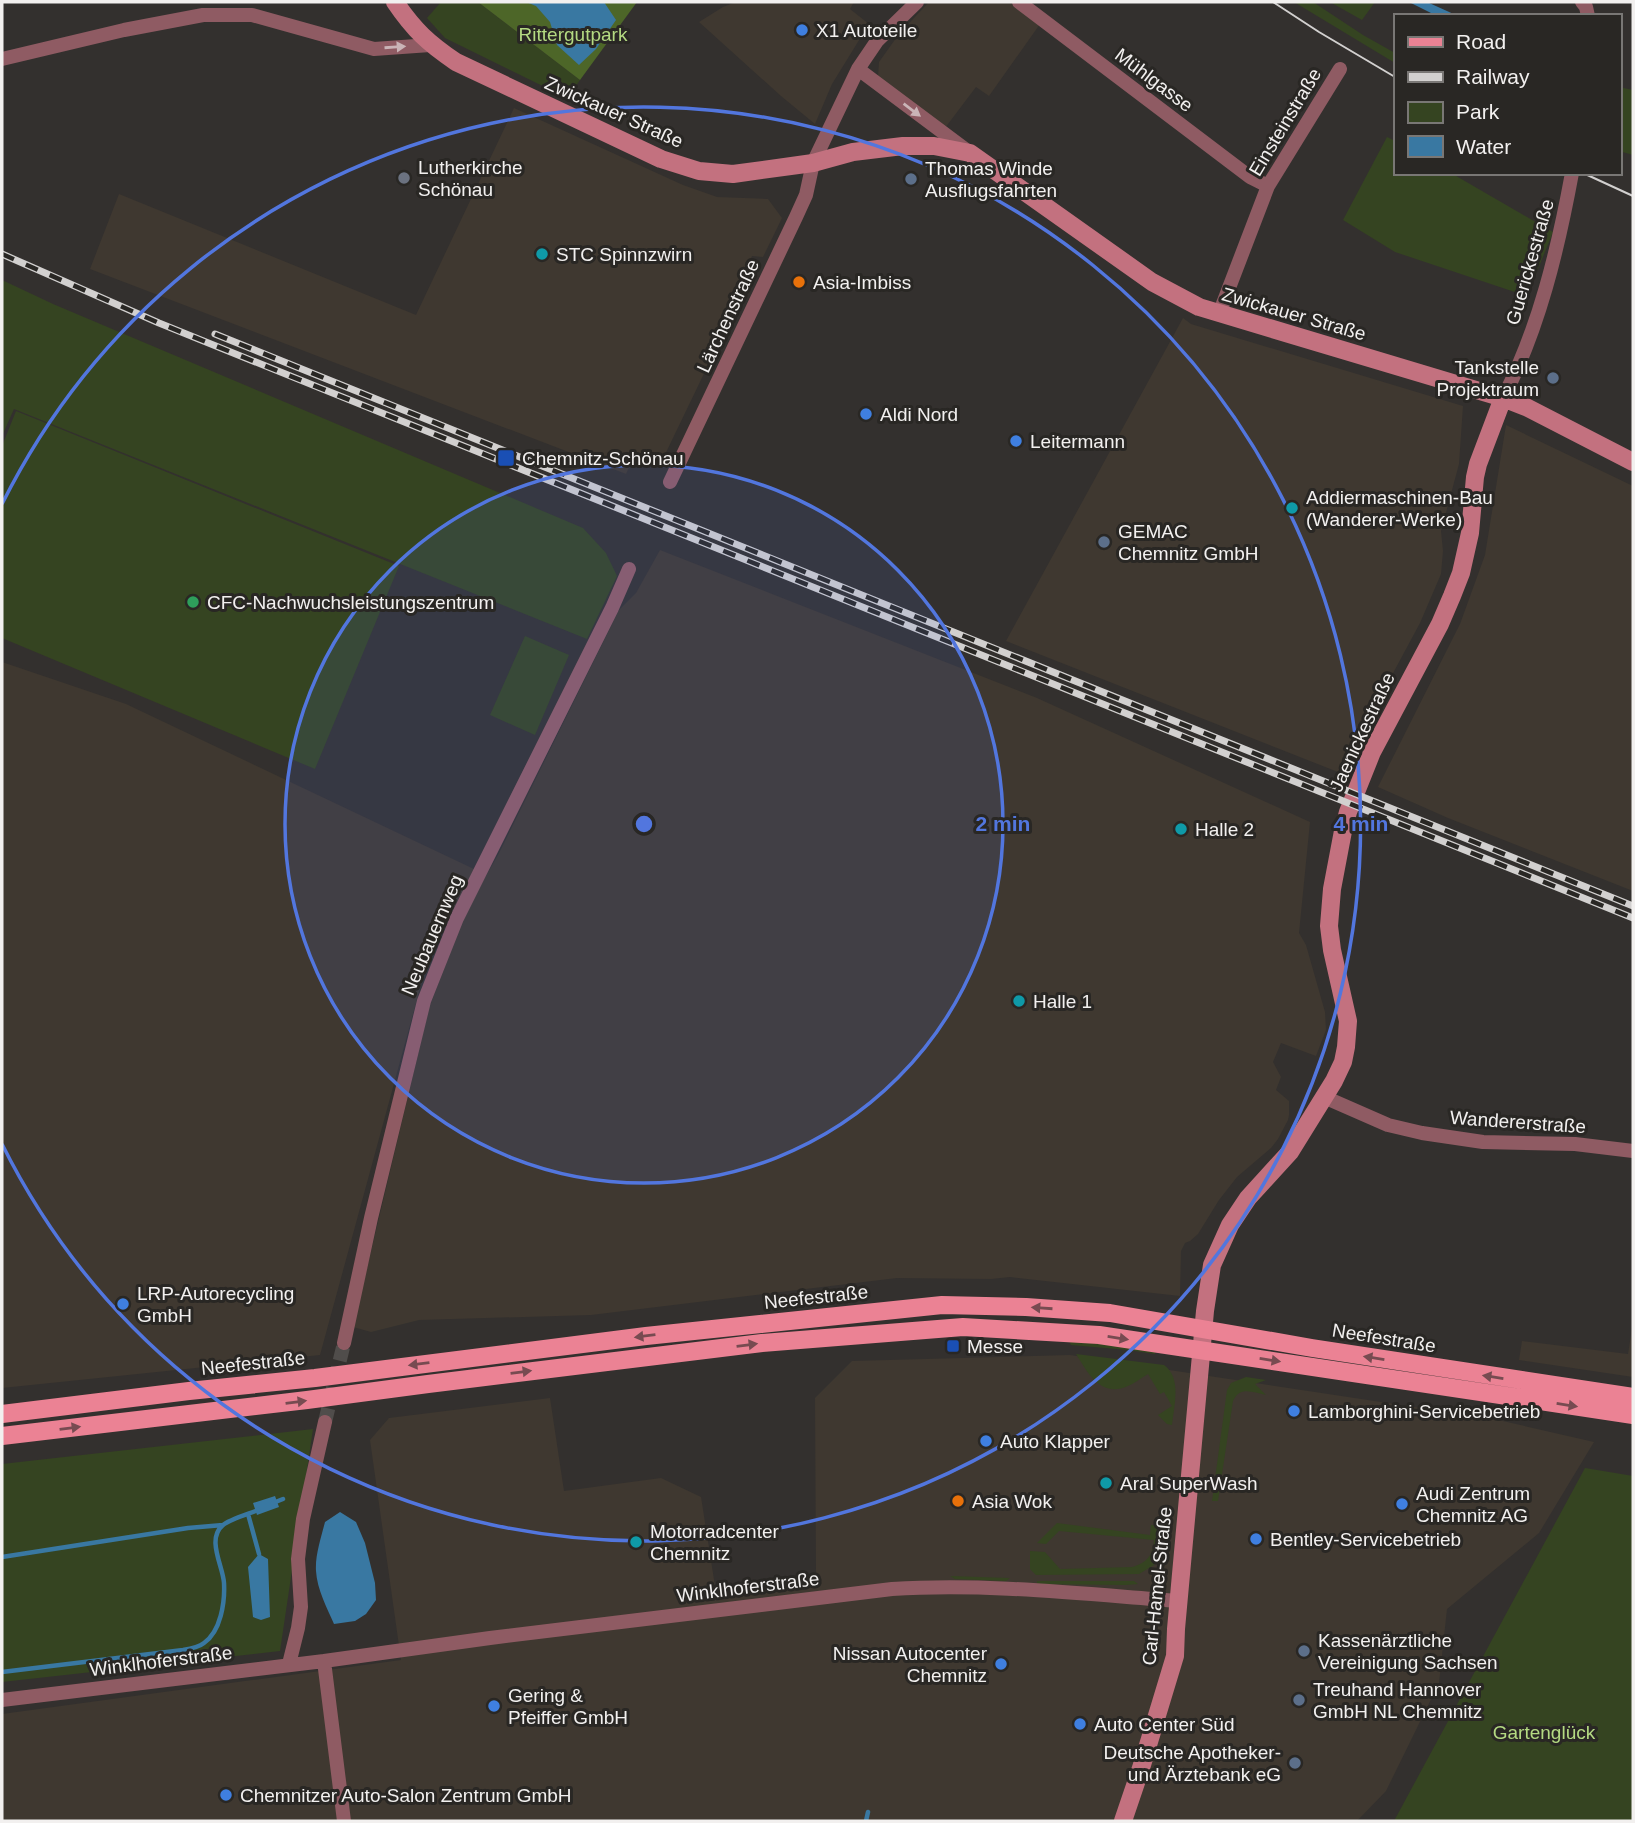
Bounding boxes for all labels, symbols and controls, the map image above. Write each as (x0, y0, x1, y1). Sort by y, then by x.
legend (1394, 14, 1621, 175)
place label: X1 Autoteile (816, 20, 917, 41)
marker: X1 Autoteile (794, 22, 810, 38)
park label: Rittergutpark (519, 24, 628, 45)
text: Road (1456, 30, 1506, 53)
one-way arrow (385, 41, 407, 52)
street label: Mühlgasse (1111, 44, 1197, 116)
street label: Einsteinstraße (1245, 65, 1325, 179)
text: Railway (1456, 65, 1530, 88)
street label: Zwickauer Straße (542, 72, 686, 152)
text: Park (1456, 100, 1500, 123)
one-way arrow (903, 103, 922, 117)
text: Water (1456, 135, 1511, 158)
place label: Lutherkirche Schönau (418, 157, 523, 200)
place label: Thomas Winde Ausflugsfahrten (925, 158, 1057, 201)
marker: Lutherkirche Schönau (396, 170, 412, 186)
marker: Thomas Winde Ausflugsfahrten (903, 171, 919, 187)
street label: Guerickestraße (1502, 197, 1558, 327)
place label: STC Spinnzwirn (556, 244, 692, 265)
marker: STC Spinnzwirn (534, 246, 550, 262)
street label: Lärchenstraße (693, 256, 763, 376)
place label: Asia-Imbiss (813, 272, 911, 293)
marker: Asia-Imbiss (791, 274, 807, 290)
street label: Zwickauer Straße (1220, 283, 1368, 345)
place label: Tankstelle Projektraum (1437, 357, 1539, 400)
marker: Tankstelle Projektraum (1545, 370, 1561, 386)
place label: Aldi Nord (880, 404, 958, 425)
marker: Aldi Nord (858, 406, 874, 422)
place label: Leitermann (1030, 431, 1125, 452)
marker: Leitermann (1008, 433, 1024, 449)
marker: Chemnitz-Schönau (496, 448, 516, 468)
place label: Chemnitz-Schönau (522, 448, 684, 469)
place label: Addiermaschinen-Bau (Wanderer-Werke) (1306, 487, 1493, 530)
marker: Addiermaschinen-Bau (Wanderer-Werke) (1284, 500, 1300, 516)
place label: GEMAC Chemnitz GmbH (1118, 521, 1258, 564)
marker: GEMAC Chemnitz GmbH (1096, 534, 1112, 550)
place label: CFC-Nachwuchsleistungszentrum (207, 592, 494, 613)
marker: CFC-Nachwuchsleistungszentrum (185, 594, 201, 610)
street label: Jaenickestraße (1325, 669, 1399, 795)
centre of rings (632, 812, 656, 836)
text: 2 min (976, 812, 1030, 835)
text: 4 min (1334, 812, 1388, 835)
place label: Halle 2 (1195, 819, 1254, 840)
marker: Halle 2 (1173, 821, 1189, 837)
street label: Neubauernweg (397, 872, 467, 998)
place label: Halle 1 (1033, 991, 1092, 1012)
marker: Halle 1 (1011, 993, 1027, 1009)
street label: Wandererstraße (1449, 1107, 1587, 1137)
street label: Neefestraße (763, 1281, 869, 1313)
place label: LRP-Autorecycling GmbH (137, 1283, 294, 1326)
marker: LRP-Autorecycling GmbH (115, 1296, 131, 1312)
one-way arrow (1031, 1302, 1053, 1313)
street label: Neefestraße (1331, 1319, 1437, 1357)
one-way arrow (634, 1331, 656, 1342)
one-way arrow (1107, 1333, 1129, 1344)
place label: Messe (967, 1336, 1023, 1357)
marker: Messe (945, 1338, 961, 1354)
one-way arrow (736, 1339, 758, 1350)
street label: Neefestraße (200, 1347, 306, 1379)
one-way arrow (1363, 1352, 1385, 1363)
one-way arrow (1259, 1355, 1281, 1366)
one-way arrow (408, 1359, 430, 1370)
one-way arrow (510, 1367, 532, 1378)
one-way arrow (1482, 1371, 1504, 1382)
one-way arrow (285, 1396, 307, 1407)
one-way arrow (1557, 1400, 1579, 1411)
place label: Lamborghini-Servicebetrieb (1308, 1401, 1540, 1422)
marker: Lamborghini-Servicebetrieb (1286, 1403, 1302, 1419)
one-way arrow (59, 1423, 81, 1434)
place label: Auto Klapper (1000, 1431, 1111, 1452)
marker: Auto Klapper (978, 1433, 994, 1449)
place label: Aral SuperWash (1120, 1473, 1258, 1494)
marker: Aral SuperWash (1098, 1475, 1114, 1491)
place label: Audi Zentrum Chemnitz AG (1416, 1483, 1530, 1526)
place label: Asia Wok (972, 1491, 1052, 1512)
marker: Asia Wok (950, 1493, 966, 1509)
marker: Audi Zentrum Chemnitz AG (1394, 1496, 1410, 1512)
street label: Carl-Hamel-Straße (1138, 1506, 1176, 1666)
place label: Motorradcenter Chemnitz (650, 1521, 780, 1564)
place label: Bentley-Servicebetrieb (1270, 1529, 1461, 1550)
marker: Bentley-Servicebetrieb (1248, 1531, 1264, 1547)
marker: Motorradcenter Chemnitz (628, 1534, 644, 1550)
street label: Winklhoferstraße (675, 1568, 821, 1606)
place label: Kassenärztliche Vereinigung Sachsen (1318, 1630, 1498, 1673)
street label: Winklhoferstraße (88, 1642, 234, 1680)
place label: Nissan Autocenter Chemnitz (833, 1643, 988, 1686)
marker: Kassenärztliche Vereinigung Sachsen (1296, 1643, 1312, 1659)
marker: Nissan Autocenter Chemnitz (993, 1656, 1009, 1672)
place label: Treuhand Hannover GmbH NL Chemnitz (1313, 1679, 1482, 1722)
place label: Gering & Pfeiffer GmbH (508, 1685, 628, 1728)
marker: Treuhand Hannover GmbH NL Chemnitz (1291, 1692, 1307, 1708)
marker: Gering & Pfeiffer GmbH (486, 1698, 502, 1714)
place label: Auto Center Süd (1094, 1714, 1234, 1735)
marker: Auto Center Süd (1072, 1716, 1088, 1732)
park label: Gartenglück (1493, 1722, 1596, 1743)
place label: Deutsche Apotheker- und Ärztebank eG (1104, 1742, 1281, 1785)
marker: Deutsche Apotheker- und Ärztebank eG (1287, 1755, 1303, 1771)
place label: Chemnitzer Auto-Salon Zentrum GmbH (240, 1785, 572, 1806)
marker: Chemnitzer Auto-Salon Zentrum GmbH (218, 1787, 234, 1803)

